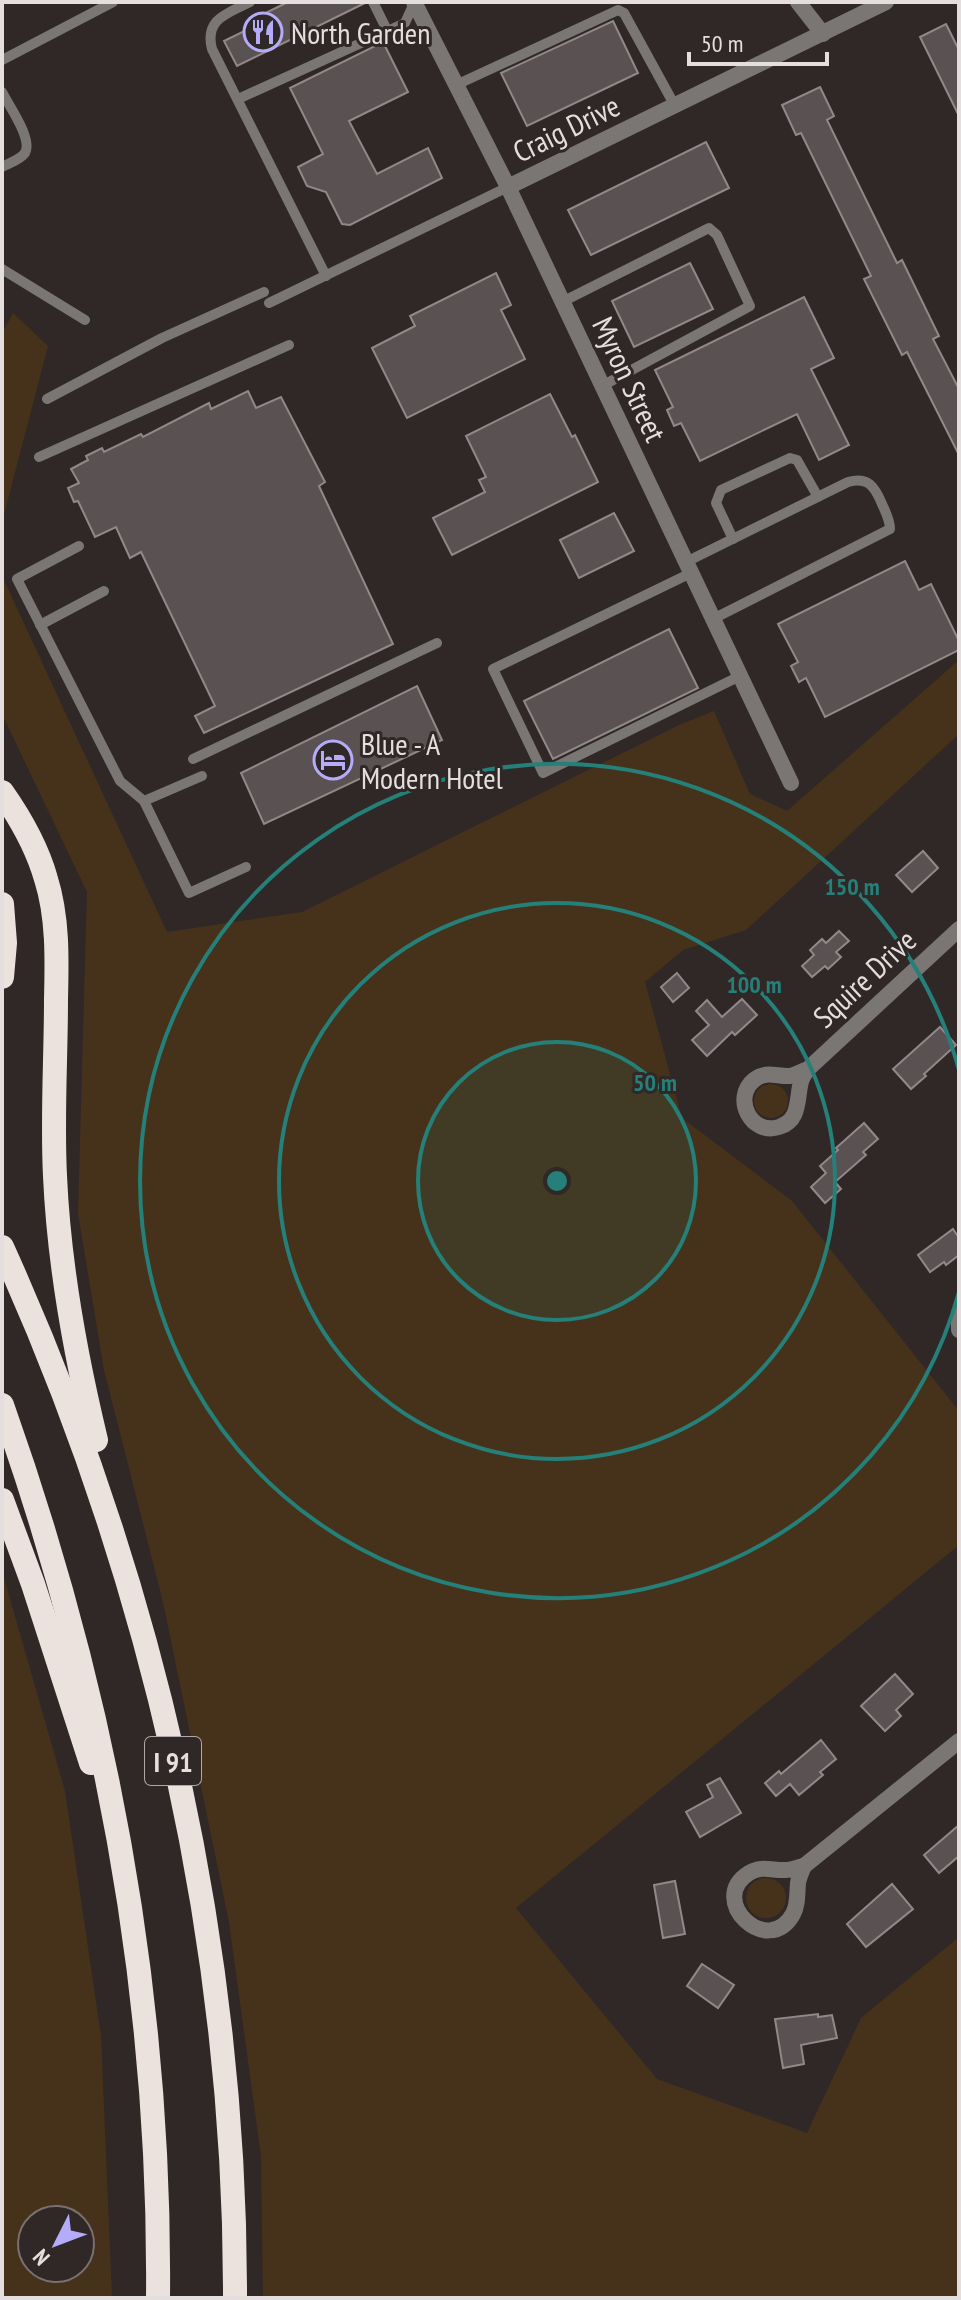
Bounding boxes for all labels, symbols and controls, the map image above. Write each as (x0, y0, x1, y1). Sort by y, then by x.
restaurant icon: North Garden (242, 11, 284, 53)
place label: North Garden (291, 13, 430, 52)
scale bar (689, 16, 827, 66)
text: 50 m (701, 28, 743, 59)
street label: Craig Drive (506, 86, 626, 170)
street label: Myron Street (584, 310, 676, 448)
place label: Blue - A Modern Hotel (361, 724, 503, 797)
hotel icon: Blue - A Modern Hotel (312, 739, 354, 781)
text: 150 m (824, 871, 880, 902)
street label: Squire Drive (804, 920, 924, 1036)
text: 100 m (726, 969, 782, 1000)
text: 50 m (633, 1067, 677, 1098)
centre of rings (543, 1167, 571, 1195)
road number: I 91 (145, 1737, 201, 1785)
north arrow (16, 2204, 96, 2284)
text: N (27, 2244, 56, 2271)

